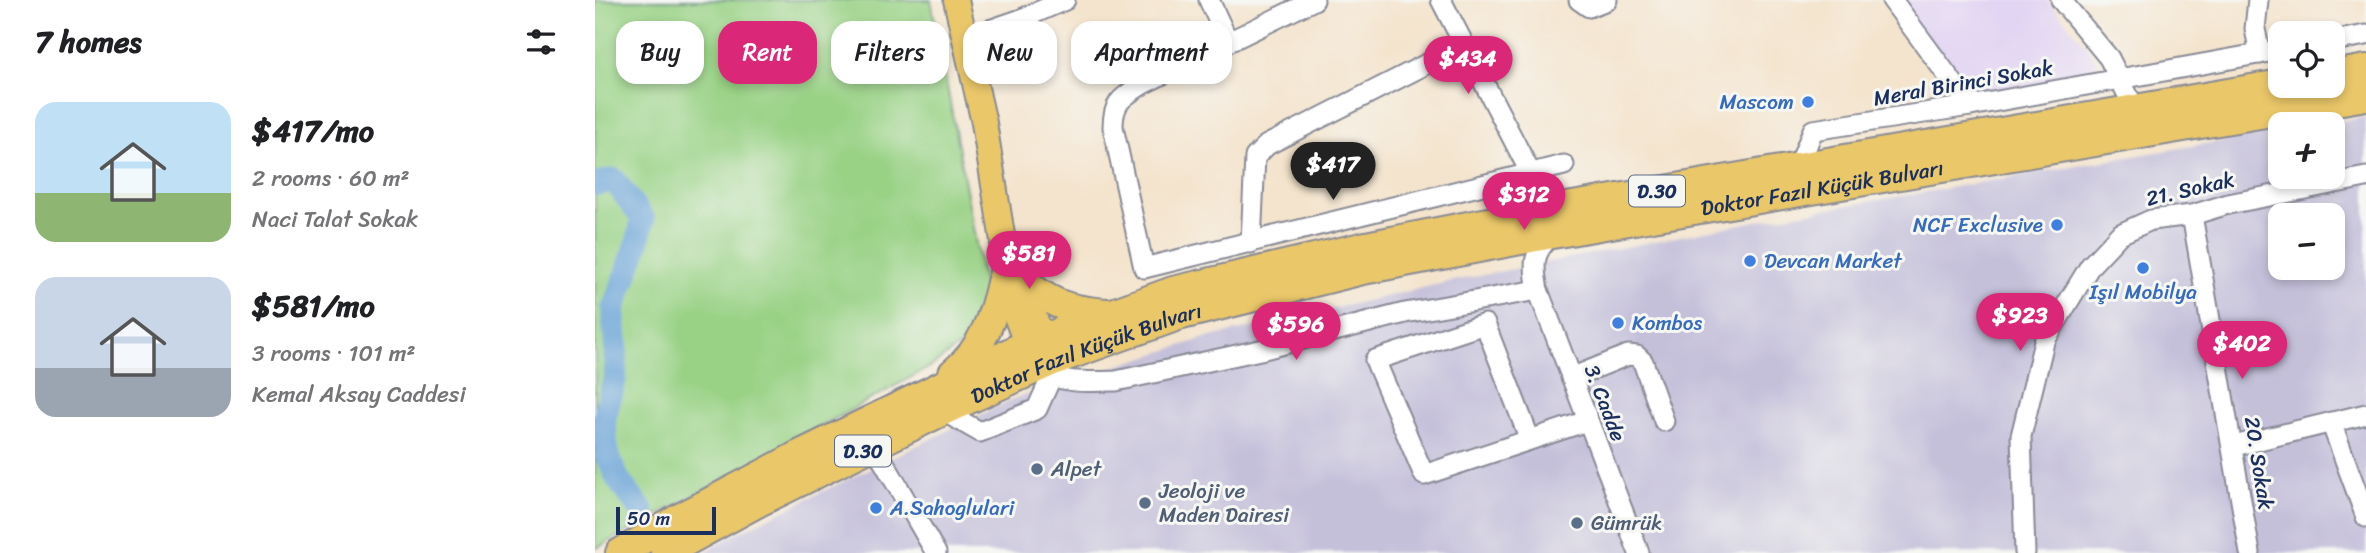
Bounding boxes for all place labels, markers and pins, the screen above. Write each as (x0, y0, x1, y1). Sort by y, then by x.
pin: $434 (1427, 36, 1509, 96)
place label: Mascom (1719, 83, 1794, 121)
marker: Mascom (1800, 94, 1816, 110)
pin: $417 (1292, 142, 1374, 202)
pin: $312 (1483, 173, 1565, 232)
place label: NCF Exclusive (1913, 206, 2043, 244)
marker: NCF Exclusive (2049, 217, 2065, 233)
pin: $581 (988, 232, 1070, 291)
place label: Devcan Market (1764, 242, 1903, 280)
marker: Devcan Market (1742, 253, 1758, 269)
marker: Işıl Mobilya (2135, 260, 2151, 276)
place label: Işıl Mobilya (2088, 273, 2197, 311)
pin: $923 (1979, 294, 2061, 353)
pin: $596 (1255, 302, 1337, 362)
place label: Kombos (1632, 304, 1702, 342)
marker: Kombos (1610, 315, 1626, 331)
pin: $402 (2201, 322, 2283, 381)
place label: Alpet (1050, 450, 1103, 488)
marker: Alpet (1029, 461, 1045, 477)
place label: Jeoloji ve Maden Dairesi (1158, 472, 1290, 534)
place label: A.Sahoglulari (889, 489, 1016, 527)
marker: Jeoloji ve Maden Dairesi (1137, 495, 1153, 511)
marker: A.Sahoglulari (868, 500, 884, 516)
place label: Gümrük (1591, 504, 1662, 542)
marker: Gümrük (1569, 515, 1585, 531)

